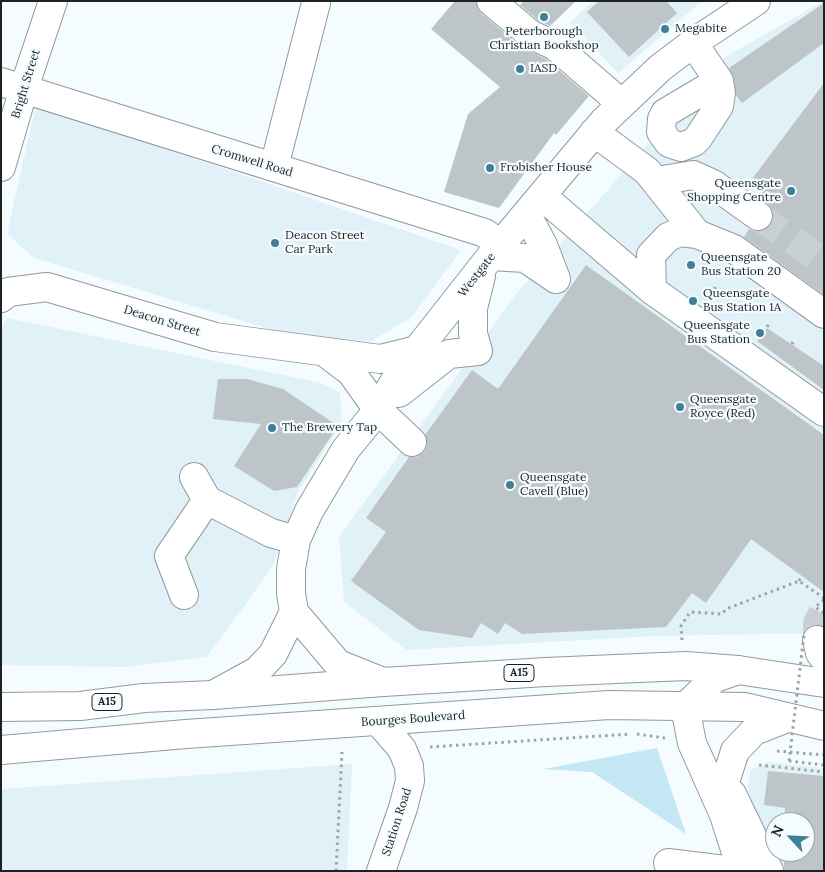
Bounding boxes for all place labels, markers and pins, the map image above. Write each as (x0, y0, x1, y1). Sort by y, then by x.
marker: Peterborough Christian Bookshop (538, 11, 550, 23)
place label: Megabite (675, 22, 727, 36)
marker: Megabite (659, 23, 671, 35)
place label: Peterborough Christian Bookshop (489, 25, 599, 53)
place label: IASD (530, 62, 557, 76)
marker: IASD (514, 63, 526, 75)
place label: Frobisher House (500, 161, 592, 175)
marker: Frobisher House (484, 162, 496, 174)
place label: Queensgate Shopping Centre (687, 177, 781, 205)
marker: Queensgate Shopping Centre (785, 185, 797, 197)
place label: Deacon Street Car Park (285, 229, 364, 257)
marker: Deacon Street Car Park (269, 237, 281, 249)
place label: Queensgate Bus Station 20 (701, 251, 781, 279)
marker: Queensgate Bus Station 20 (685, 259, 697, 271)
place label: Queensgate Bus Station 1A (703, 287, 781, 315)
marker: Queensgate Bus Station 1A (687, 295, 699, 307)
place label: Queensgate Bus Station (684, 319, 750, 347)
marker: Queensgate Bus Station (754, 327, 766, 339)
place label: Queensgate Royce (Red) (690, 393, 756, 421)
marker: Queensgate Royce (Red) (674, 401, 686, 413)
place label: The Brewery Tap (282, 421, 377, 435)
marker: The Brewery Tap (266, 422, 278, 434)
place label: Queensgate Cavell (Blue) (520, 471, 588, 499)
marker: Queensgate Cavell (Blue) (504, 479, 516, 491)

